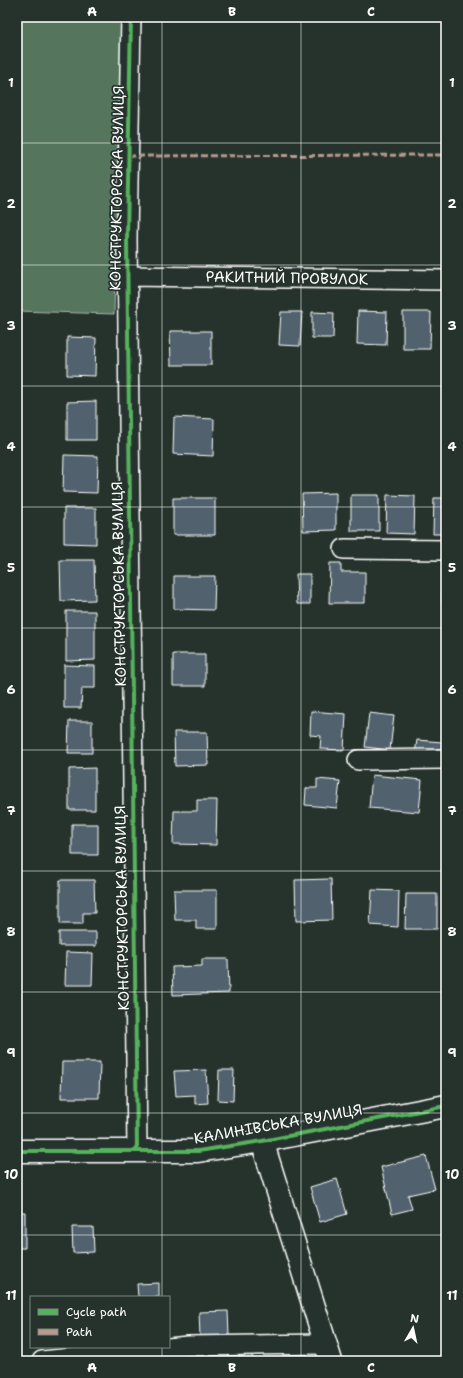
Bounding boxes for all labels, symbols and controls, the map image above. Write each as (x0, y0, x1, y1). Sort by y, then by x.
text: A (87, 3, 97, 20)
text: B (228, 3, 236, 20)
text: C (367, 3, 375, 20)
text: 1 (8, 74, 14, 91)
text: 1 (449, 74, 455, 91)
street label: КОНСТРУКТОРСЬКА ВУЛИЦЯ (105, 85, 129, 291)
text: 2 (6, 195, 16, 212)
text: 2 (447, 195, 457, 212)
street label: РАКИТНИЙ ПРОВУЛОК (206, 266, 369, 289)
text: 3 (6, 317, 16, 334)
text: 3 (447, 317, 457, 334)
text: 4 (6, 438, 16, 455)
text: 4 (447, 438, 457, 455)
street label: КОНСТРУКТОРСЬКА ВУЛИЦЯ (107, 481, 131, 687)
text: 5 (7, 559, 15, 576)
text: 5 (448, 559, 456, 576)
text: 6 (6, 681, 16, 698)
text: 6 (447, 681, 457, 698)
text: 7 (6, 802, 16, 819)
text: 7 (447, 802, 457, 819)
street label: КОНСТРУКТОРСЬКА ВУЛИЦЯ (110, 805, 134, 1011)
text: 8 (6, 923, 16, 940)
text: 8 (447, 923, 457, 940)
text: 9 (6, 1044, 16, 1061)
text: 9 (447, 1044, 457, 1061)
street label: КАЛИНІВСЬКА ВУЛИЦЯ (192, 1099, 364, 1149)
text: 10 (4, 1166, 18, 1183)
text: 10 (445, 1166, 459, 1183)
text: 11 (5, 1287, 17, 1304)
text: 11 (446, 1287, 458, 1304)
legend (30, 1296, 170, 1348)
text: Cycle path (66, 1304, 127, 1320)
north arrow (393, 1308, 433, 1348)
text: N (409, 1311, 420, 1327)
text: Path (66, 1324, 92, 1340)
text: A (87, 1359, 97, 1376)
text: B (228, 1359, 236, 1376)
text: C (367, 1359, 375, 1376)

